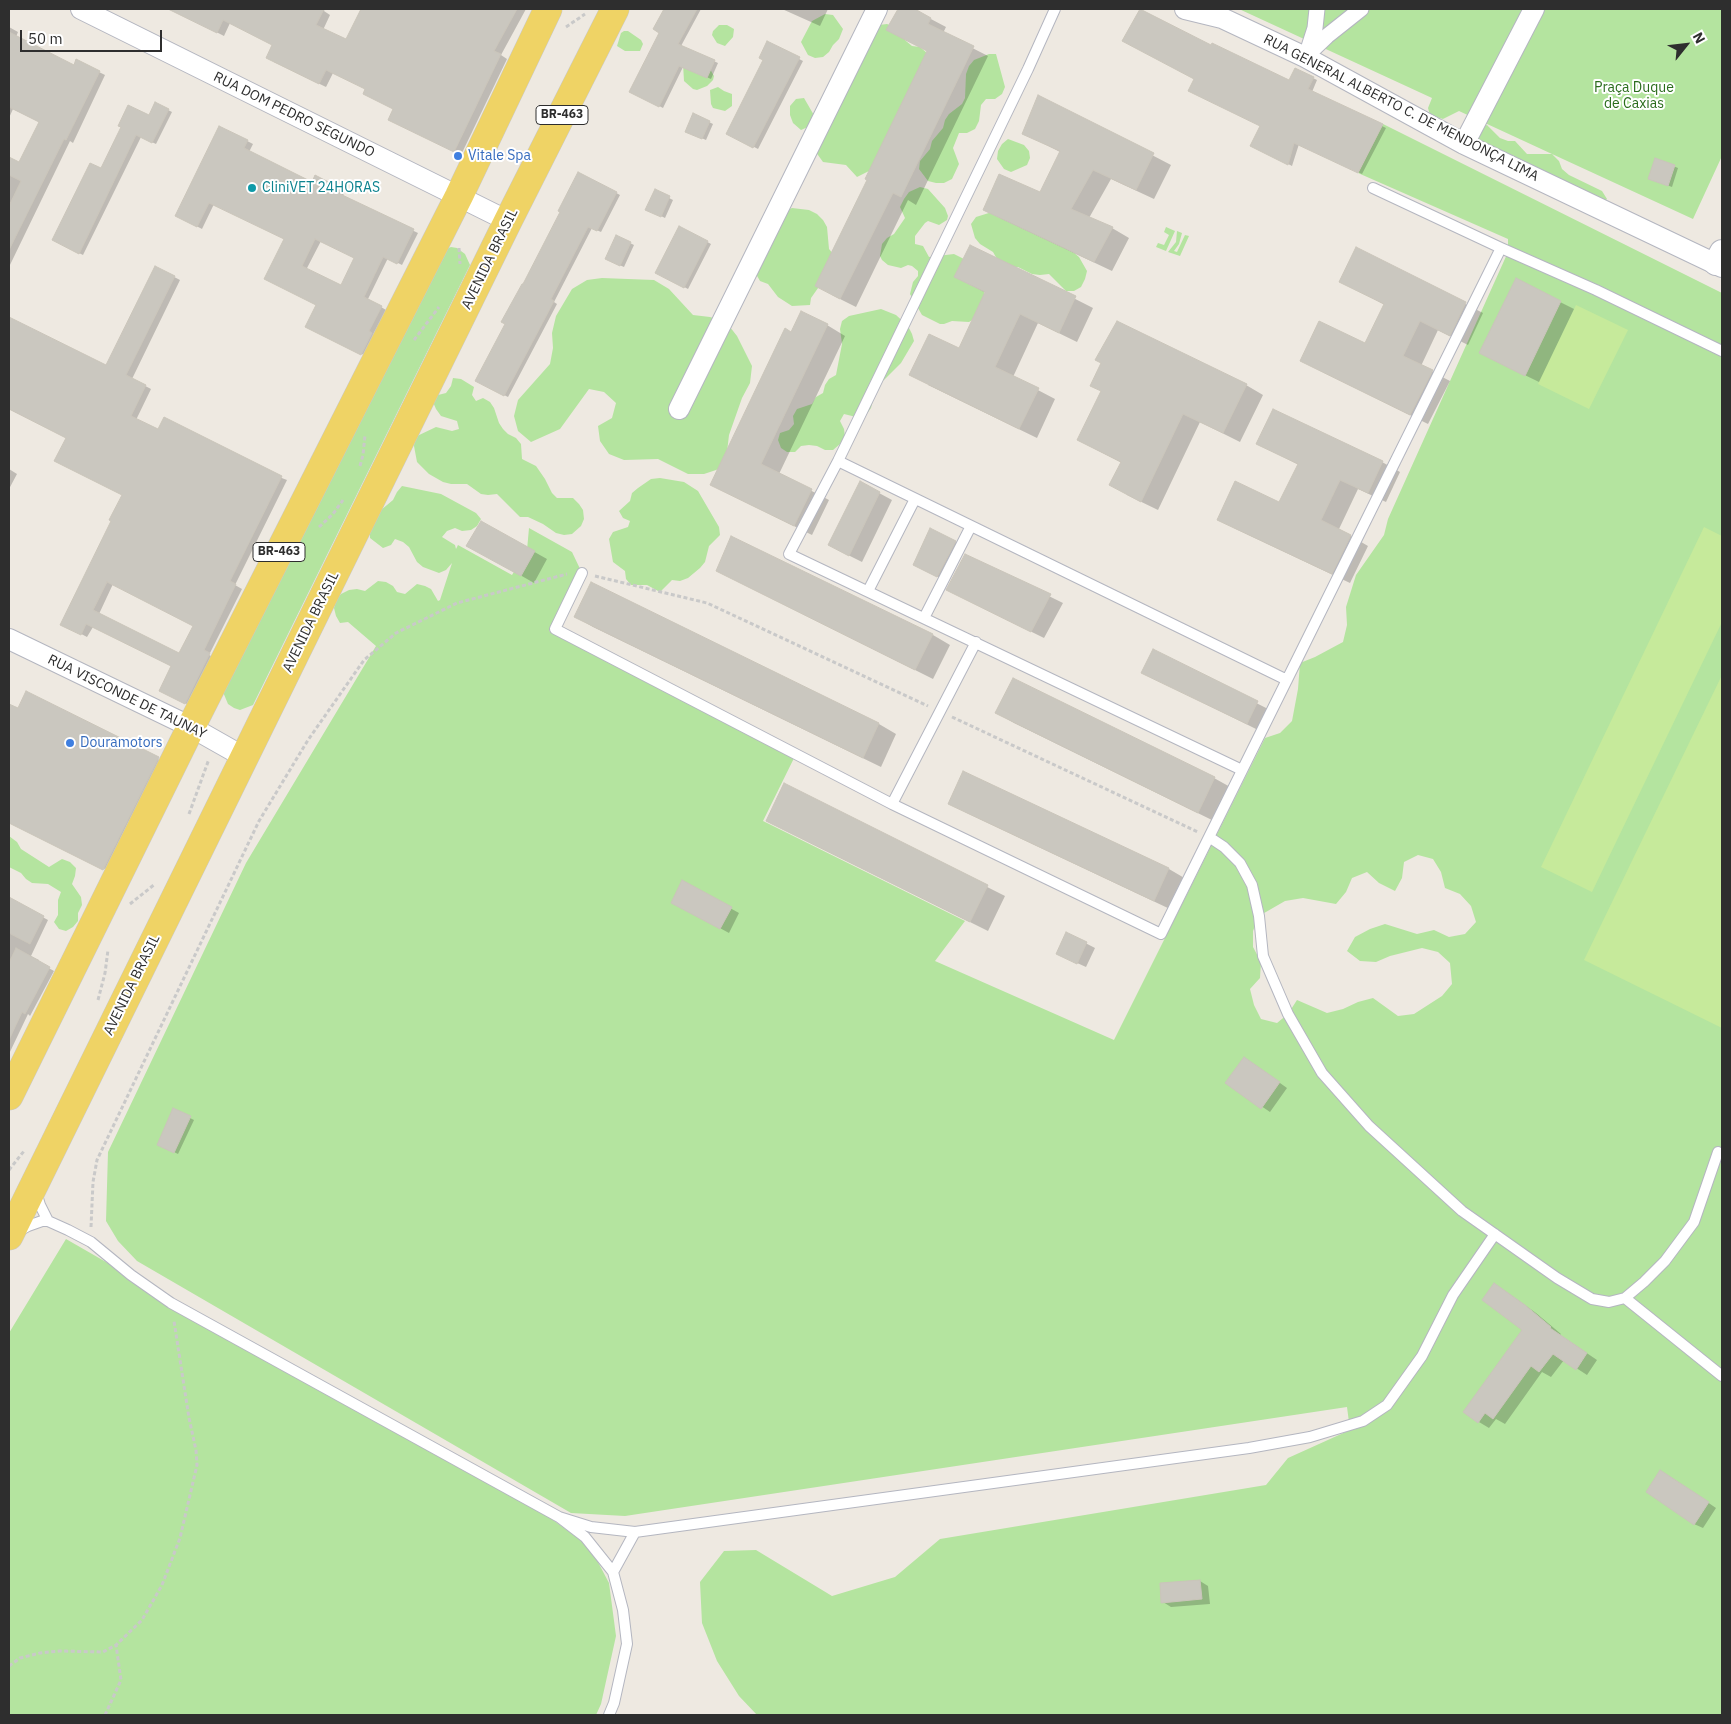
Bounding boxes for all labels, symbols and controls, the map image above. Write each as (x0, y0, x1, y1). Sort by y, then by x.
scale bar (22, 20, 165, 52)
north arrow (1661, 20, 1711, 70)
text: 50 m (28, 29, 63, 48)
text: N (1689, 29, 1709, 47)
street label: RUA GENERAL ALBERTO C. DE MENDONÇA LIMA (1261, 31, 1541, 185)
street label: RUA DOM PEDRO SEGUNDO (211, 69, 377, 161)
park label: Praça Duque de Caxias (1594, 80, 1674, 112)
road number: BR-463 (536, 106, 588, 124)
place label: Vitale Spa (468, 148, 531, 164)
marker: Vitale Spa (452, 150, 464, 162)
place label: CliniVET 24HORAS (262, 180, 380, 196)
marker: CliniVET 24HORAS (246, 182, 258, 194)
street label: AVENIDA BRASIL (458, 206, 522, 312)
road number: BR-463 (253, 542, 305, 562)
street label: AVENIDA BRASIL (279, 569, 343, 675)
street label: RUA VISCONDE DE TAUNAY (45, 651, 209, 743)
place label: Douramotors (80, 735, 162, 751)
marker: Douramotors (64, 737, 76, 749)
street label: AVENIDA BRASIL (100, 932, 164, 1038)

